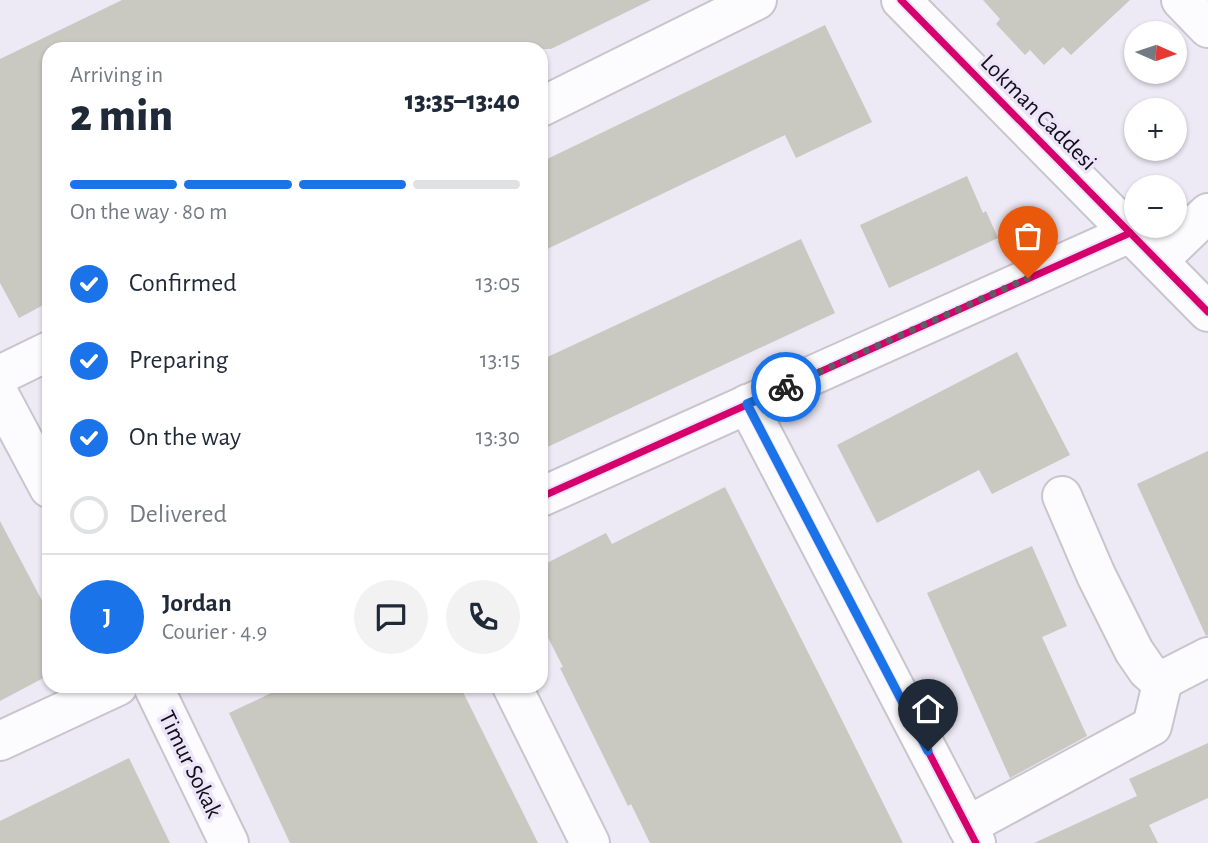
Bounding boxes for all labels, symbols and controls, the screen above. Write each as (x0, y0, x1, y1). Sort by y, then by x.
north arrow (1124, 21, 1186, 84)
map controls (1124, 21, 1187, 238)
street label: Lokman Caddesi (976, 50, 1101, 175)
text: Arriving in (70, 64, 163, 87)
text: 13:35–13:40 (405, 88, 520, 114)
text: 2 min (70, 93, 173, 139)
button: + (1124, 98, 1187, 161)
button: − (1124, 175, 1187, 238)
text: On the way · 80 m (70, 201, 227, 224)
pin (998, 206, 1058, 278)
icon: bag (1009, 217, 1047, 255)
icon: check (70, 265, 108, 303)
text: Confirmed (129, 270, 237, 296)
text: 13:05 (476, 272, 520, 295)
icon: check (70, 342, 108, 380)
text: Preparing (129, 347, 228, 373)
text: 13:15 (480, 349, 520, 372)
courier (751, 352, 821, 422)
icon: bike (767, 368, 805, 406)
icon: check (70, 419, 108, 457)
text: On the way (129, 424, 241, 450)
text: 13:30 (476, 426, 520, 449)
text: Delivered (129, 501, 227, 527)
button: chat (354, 580, 428, 654)
button: phone (446, 580, 520, 654)
text: Jordan (162, 590, 232, 616)
text: J (103, 604, 111, 630)
text: Courier · 4.9 (162, 621, 267, 644)
pin (898, 679, 958, 751)
icon: home (909, 690, 947, 728)
street label: Timur Sokak (154, 707, 226, 822)

